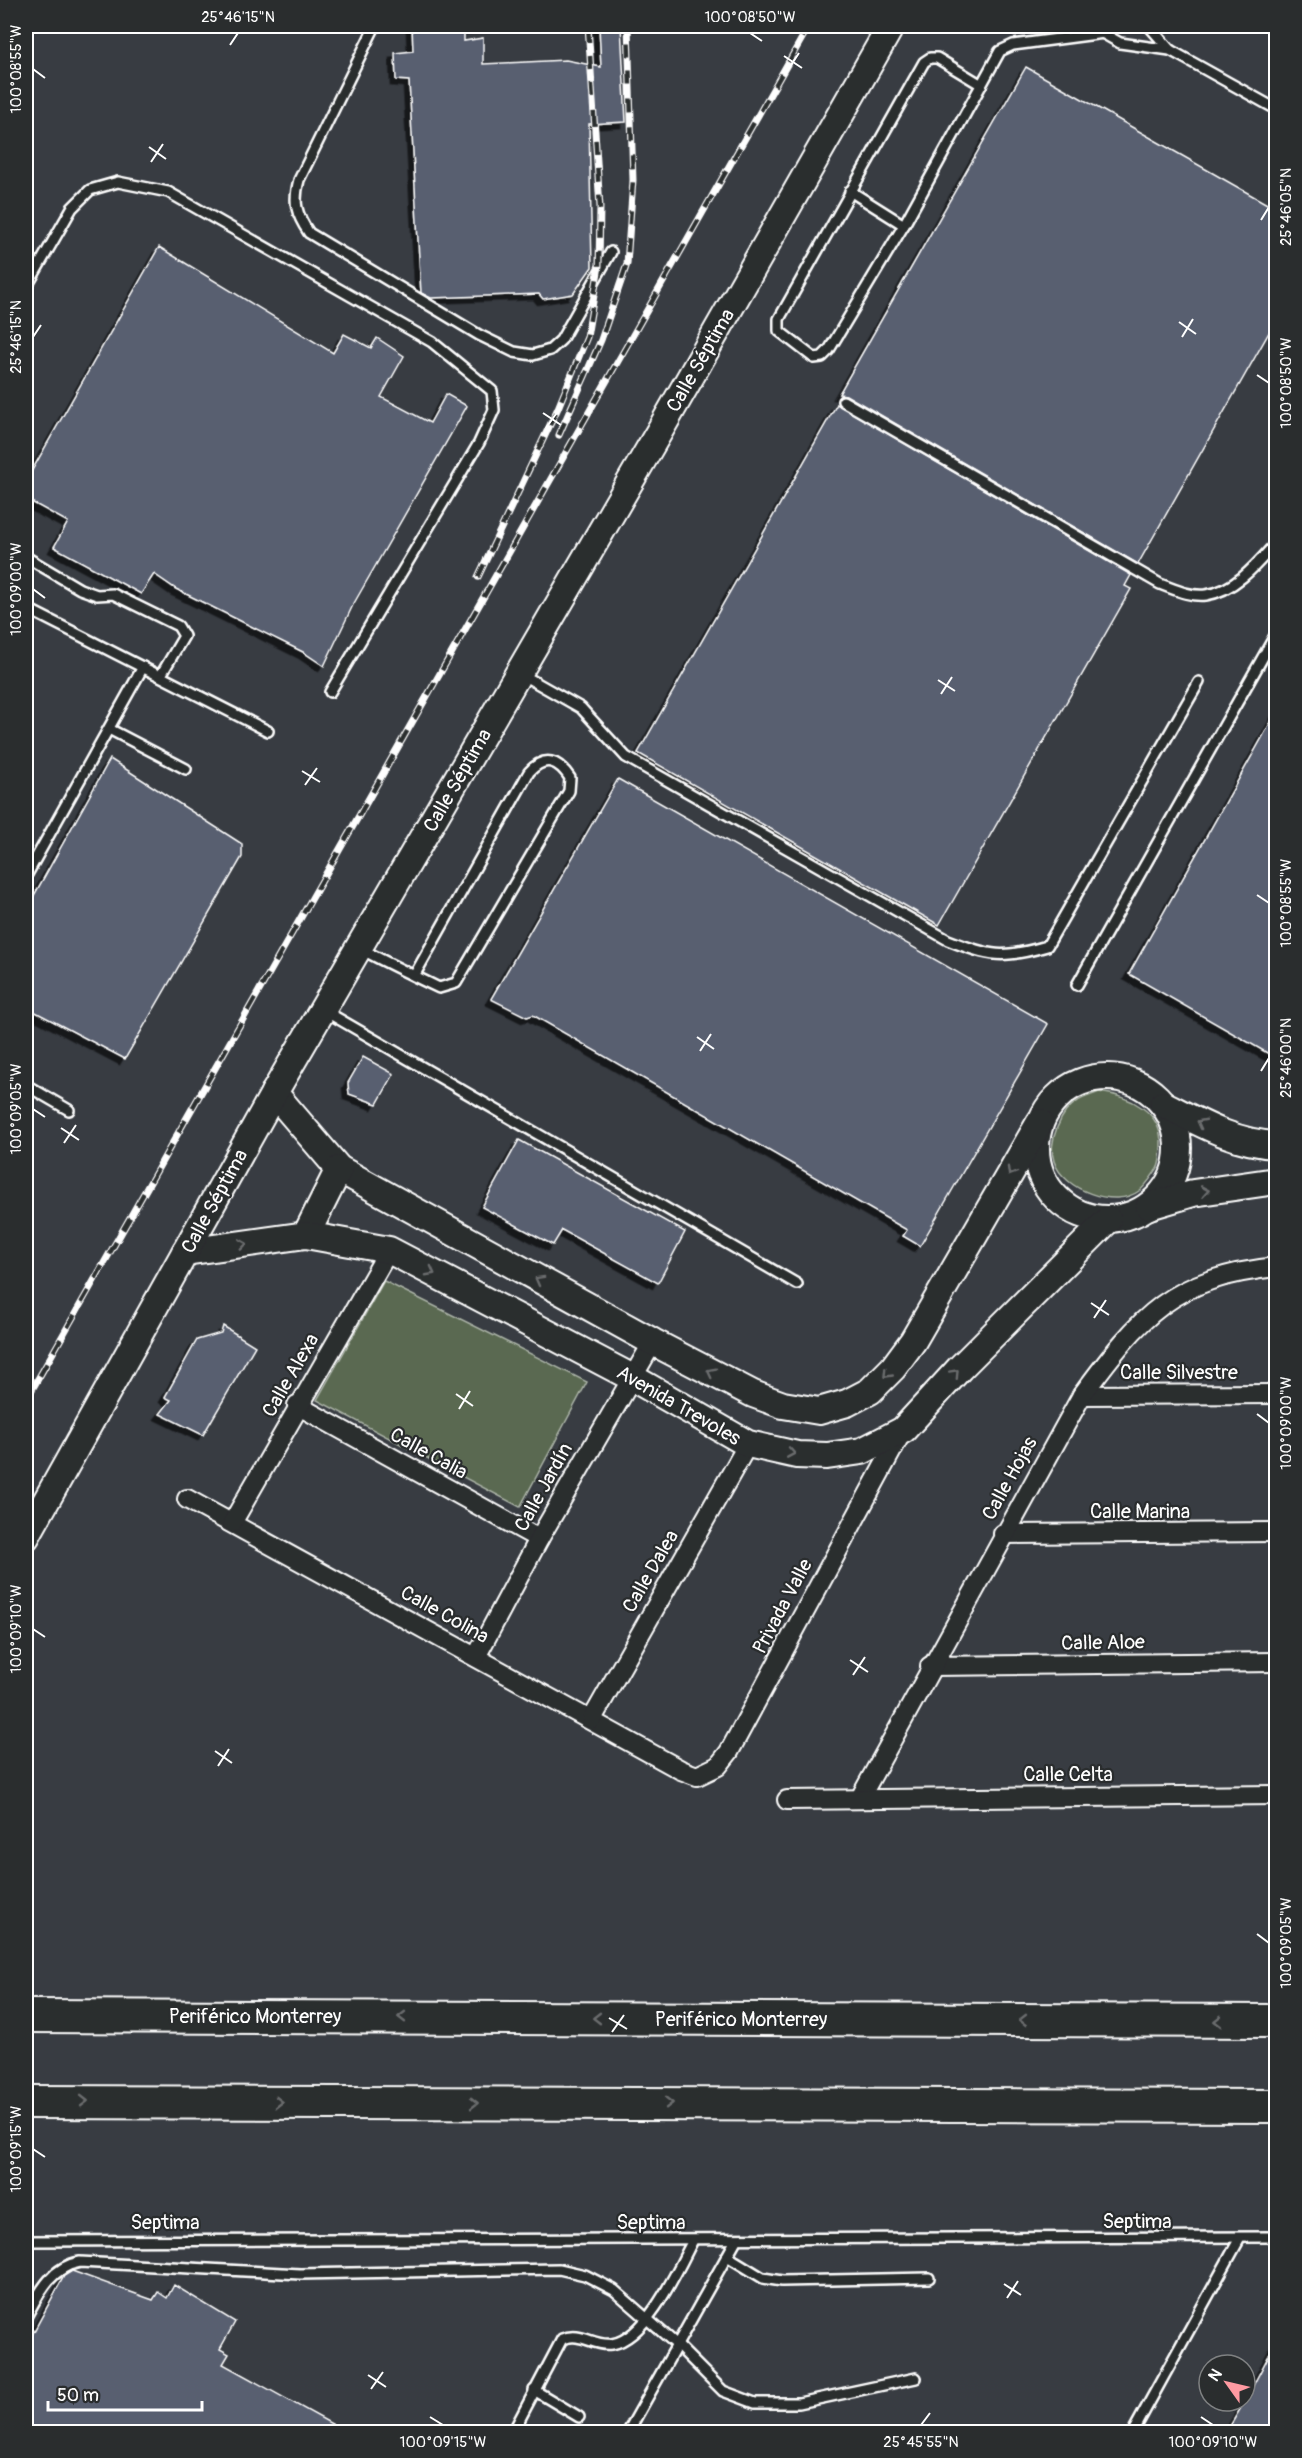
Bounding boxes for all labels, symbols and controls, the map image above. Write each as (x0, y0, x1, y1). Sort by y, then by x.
text: 25°46'15"N (201, 8, 275, 27)
text: 100°08'50"W (705, 8, 796, 27)
text: 100°08'55"W (7, 24, 26, 113)
text: 25°46'05"N (1277, 168, 1296, 246)
text: 25°46'15"N (7, 300, 26, 374)
street label: Calle Séptima (661, 304, 740, 416)
text: 100°08'50"W (1277, 337, 1296, 428)
text: 100°09'00"W (7, 542, 26, 636)
street label: Calle Séptima (418, 724, 497, 836)
text: 100°08'55"W (1277, 858, 1296, 947)
text: 25°46'00"N (1277, 1018, 1296, 1098)
text: 100°09'05"W (7, 1063, 26, 1155)
one-way arrow (1196, 1119, 1207, 1131)
street label: Calle Séptima (176, 1145, 253, 1258)
one-way arrow (1006, 1166, 1018, 1176)
one-way arrow (1200, 1185, 1210, 1197)
one-way arrow (238, 1238, 248, 1250)
one-way arrow (424, 1265, 435, 1276)
one-way arrow (535, 1276, 546, 1287)
street label: Calle Alexa (257, 1329, 324, 1421)
street label: Avenida Trevoles (612, 1360, 745, 1451)
street label: Calle Silvestre (1120, 1360, 1238, 1385)
one-way arrow (883, 1366, 894, 1377)
one-way arrow (707, 1368, 717, 1379)
one-way arrow (948, 1370, 959, 1380)
text: 100°09'00"W (1277, 1376, 1296, 1470)
street label: Calle Calia (386, 1422, 472, 1485)
street label: Calle Hojas (976, 1432, 1043, 1524)
street label: Calle Jardín (509, 1438, 578, 1536)
one-way arrow (786, 1446, 796, 1459)
street label: Calle Marina (1090, 1499, 1190, 1524)
street label: Calle Dalea (617, 1526, 684, 1617)
street label: Privada Valle (747, 1554, 818, 1658)
street label: Calle Colina (396, 1580, 493, 1649)
text: 100°09'10"W (7, 1584, 26, 1673)
street label: Calle Aloe (1061, 1629, 1145, 1656)
street label: Calle Celta (1023, 1762, 1113, 1787)
text: 100°09'05"W (1277, 1897, 1296, 1989)
street label: Periférico Monterrey (169, 2004, 342, 2029)
street label: Periférico Monterrey (655, 2007, 828, 2032)
one-way arrow (398, 2011, 407, 2023)
one-way arrow (593, 2012, 602, 2024)
one-way arrow (1019, 2014, 1028, 2026)
one-way arrow (1214, 2015, 1223, 2027)
one-way arrow (79, 2095, 88, 2107)
one-way arrow (274, 2096, 283, 2108)
one-way arrow (469, 2096, 478, 2109)
one-way arrow (664, 2097, 673, 2109)
text: 100°09'15"W (7, 2105, 26, 2192)
street label: Septima (1102, 2209, 1172, 2234)
street label: Septima (130, 2210, 200, 2235)
street label: Septima (616, 2210, 686, 2235)
north arrow (1197, 2353, 1257, 2413)
text: N (1204, 2365, 1227, 2385)
scale bar (48, 2374, 202, 2412)
text: 50 m (57, 2384, 99, 2407)
text: 100°09'15"W (400, 2433, 487, 2452)
text: 25°45'55"N (883, 2433, 959, 2452)
text: 100°09'10"W (1169, 2433, 1258, 2452)

